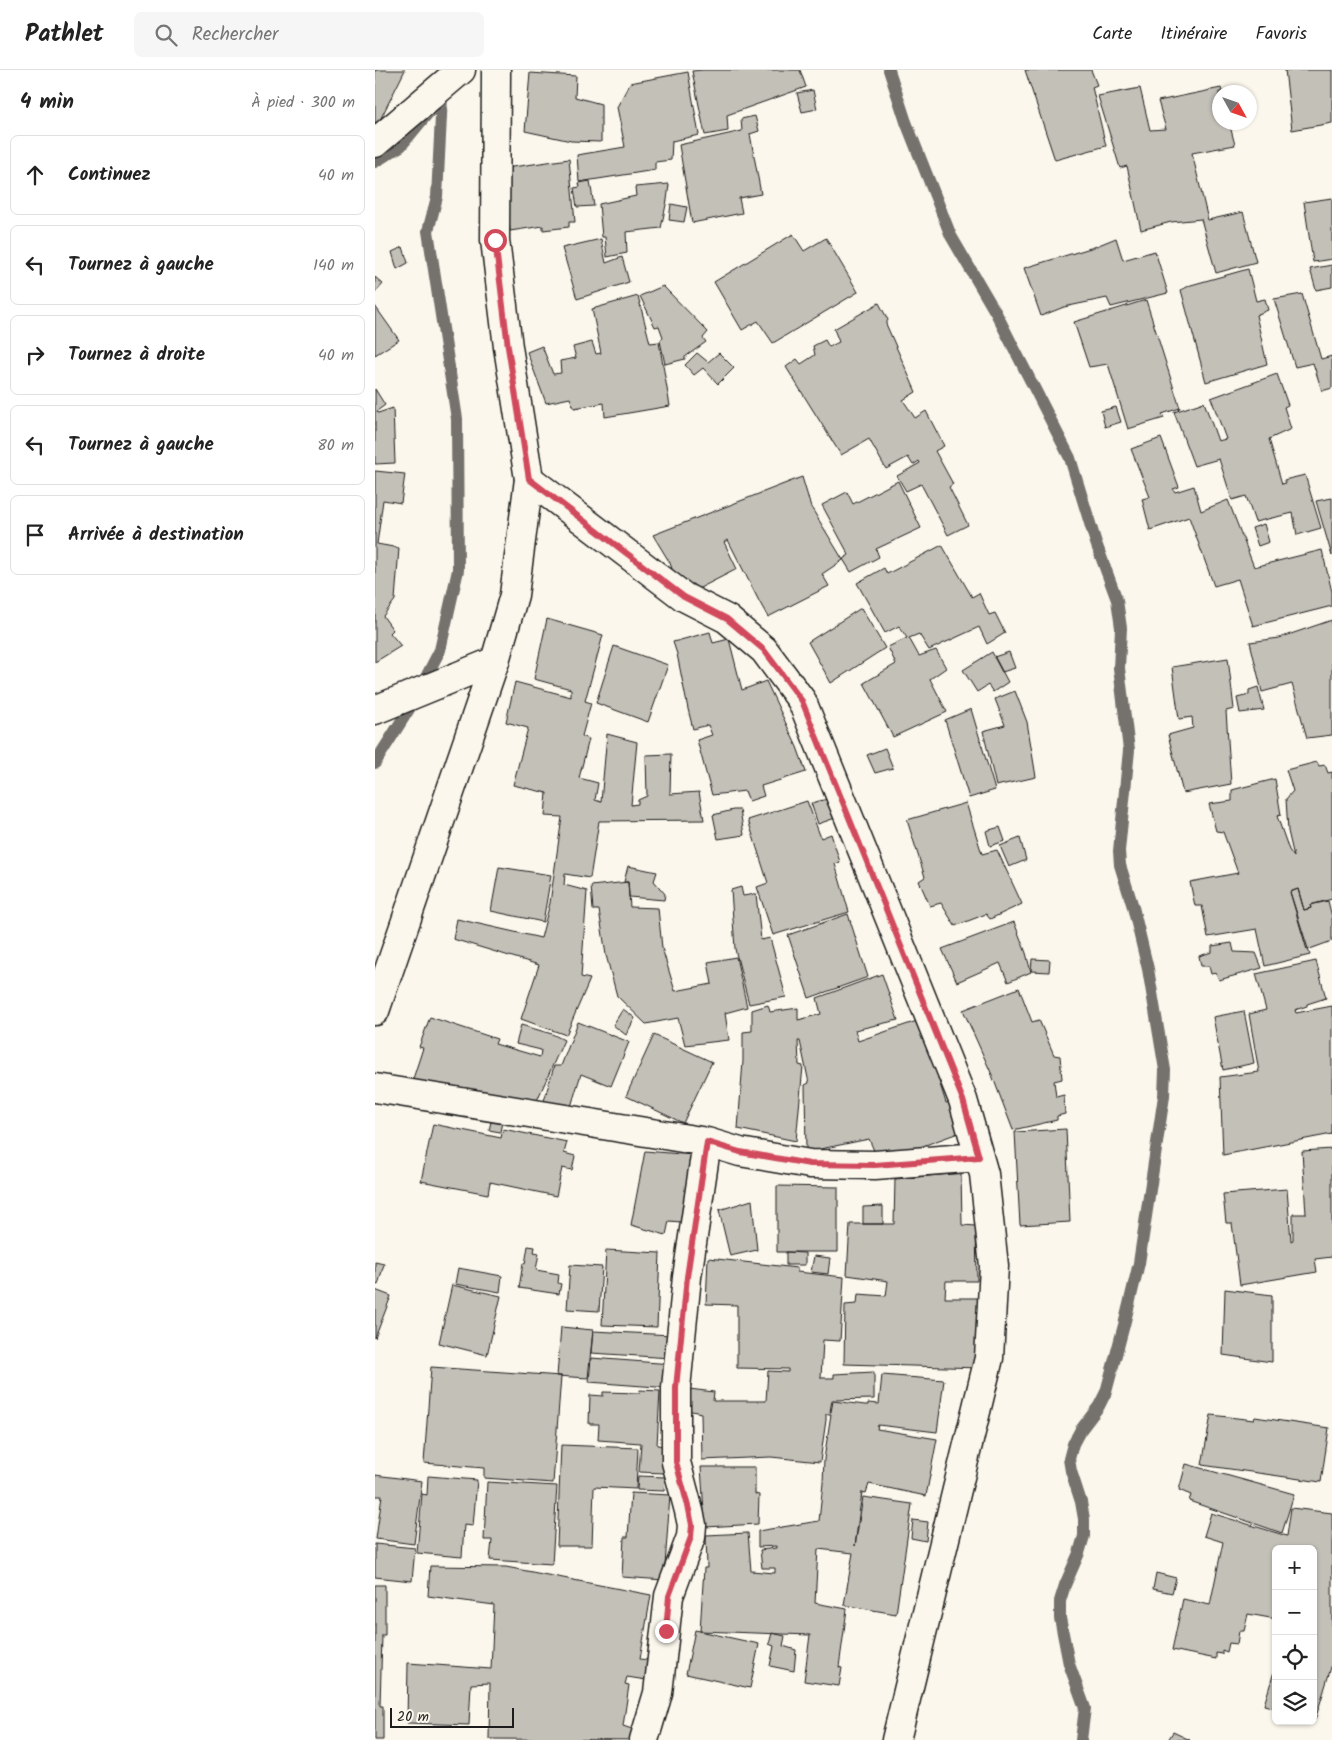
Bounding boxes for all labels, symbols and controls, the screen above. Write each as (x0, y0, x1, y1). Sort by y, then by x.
search box (134, 12, 484, 57)
text: Pathlet (25, 15, 104, 54)
text: Rechercher (192, 20, 278, 50)
text: Carte (1092, 20, 1132, 49)
text: Itinéraire (1160, 20, 1227, 49)
text: Favoris (1255, 20, 1307, 49)
icon: search (152, 21, 180, 49)
north arrow (1212, 85, 1257, 130)
text: 4 min (20, 86, 74, 119)
text: À pied · 300 m (251, 90, 355, 115)
text: Continuez (68, 160, 151, 190)
icon: ahead (21, 161, 49, 189)
text: 40 m (318, 163, 354, 188)
route start (484, 229, 507, 252)
text: Tournez à gauche (68, 250, 214, 280)
icon: left (21, 251, 49, 279)
text: 140 m (313, 253, 354, 278)
text: Tournez à droite (68, 340, 205, 370)
icon: right (21, 341, 49, 369)
text: 40 m (318, 343, 354, 368)
text: Tournez à gauche (68, 430, 214, 460)
icon: left (21, 431, 49, 459)
text: 80 m (317, 433, 354, 458)
text: Arrivée à destination (68, 520, 244, 550)
icon: arrive (21, 521, 49, 549)
map controls (1272, 1545, 1317, 1725)
button: + (1272, 1545, 1317, 1590)
button: − (1272, 1590, 1317, 1635)
route end (655, 1620, 678, 1643)
button: locate (1272, 1635, 1317, 1680)
button: layers (1272, 1680, 1317, 1725)
scale bar (390, 1705, 514, 1728)
text: 20 m (397, 1706, 429, 1728)

